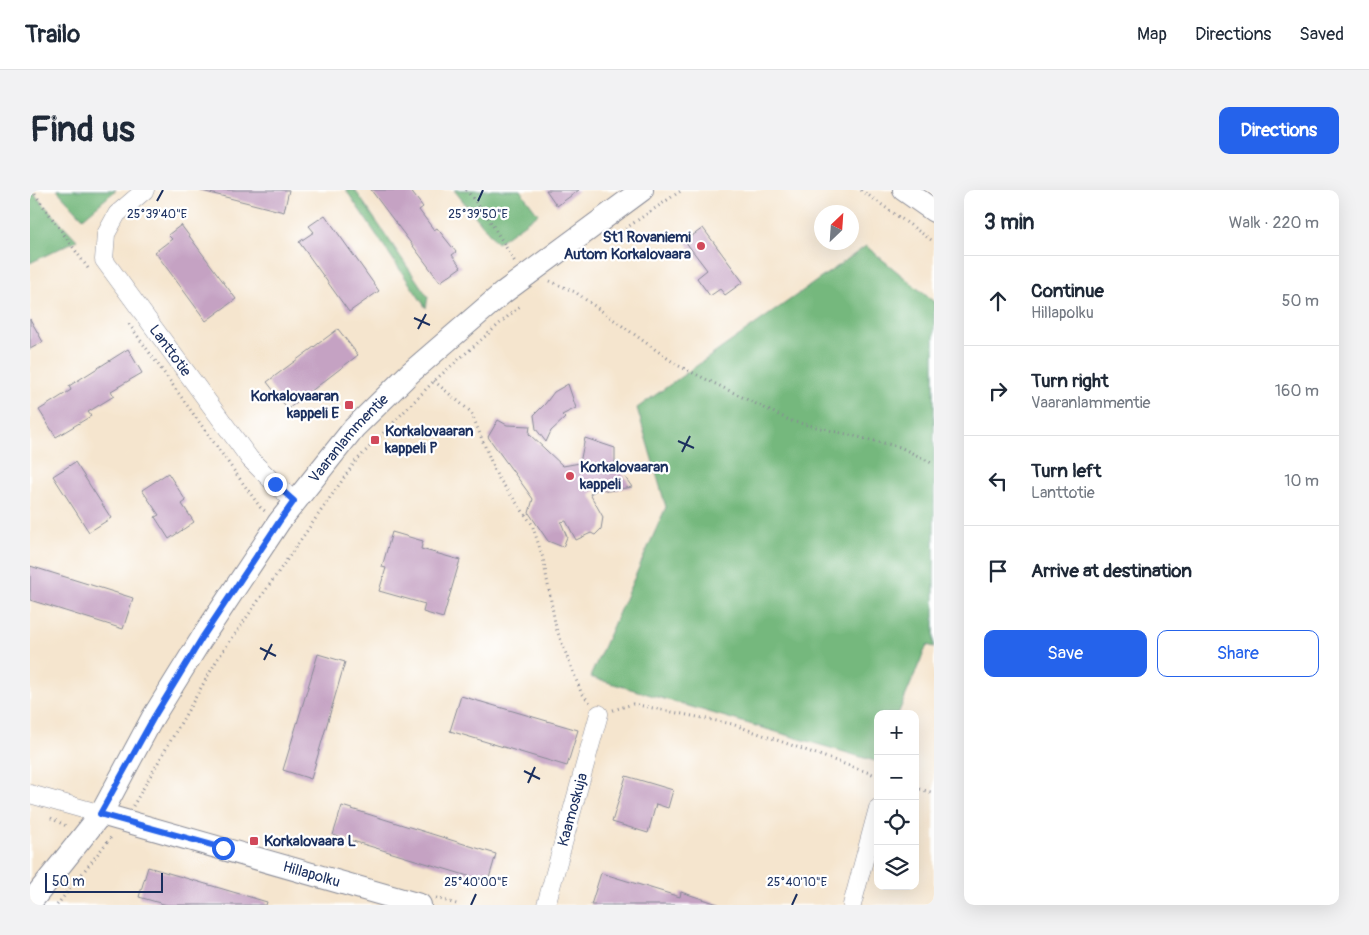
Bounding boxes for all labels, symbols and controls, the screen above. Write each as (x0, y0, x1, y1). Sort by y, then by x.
text: Trailo (25, 20, 80, 49)
text: Map (1137, 23, 1167, 46)
text: Directions (1195, 23, 1271, 46)
text: Saved (1299, 23, 1344, 46)
button: Directions (1219, 107, 1339, 154)
text: Find us (30, 108, 135, 152)
north arrow (814, 205, 859, 250)
text: 25°39'40"E (127, 207, 187, 222)
text: 25°39'50"E (448, 207, 508, 222)
text: 3 min (984, 209, 1034, 236)
text: Walk · 220 m (1229, 213, 1319, 233)
place label: St1 Rovaniemi Autom Korkalovaara (564, 228, 691, 264)
marker: St1 Rovaniemi Autom Korkalovaara (695, 240, 707, 252)
text: Continue (1031, 279, 1104, 303)
icon: ahead (984, 287, 1012, 315)
text: 50 m (1282, 291, 1319, 311)
text: Hillapolku (1031, 303, 1094, 323)
street label: Lanttotie (145, 321, 196, 381)
text: Turn right (1031, 369, 1109, 393)
icon: right (984, 377, 1012, 405)
text: 160 m (1275, 381, 1319, 401)
place label: Korkalovaaran kappeli E (251, 387, 339, 423)
street label: Vaaranlammentie (305, 390, 393, 487)
text: Vaaranlammentie (1031, 393, 1151, 413)
marker: Korkalovaaran kappeli E (343, 399, 355, 411)
place label: Korkalovaaran kappeli P (384, 422, 474, 458)
marker: Korkalovaaran kappeli P (369, 434, 381, 446)
place label: Korkalovaaran kappeli (579, 458, 669, 494)
text: Turn left (1031, 459, 1101, 483)
icon: left (984, 467, 1012, 495)
marker: Korkalovaaran kappeli (564, 470, 576, 482)
text: 10 m (1284, 471, 1319, 491)
route end (264, 473, 287, 496)
text: Lanttotie (1031, 483, 1095, 503)
icon: arrive (984, 557, 1012, 585)
text: Arrive at destination (1031, 559, 1192, 583)
button: Save (984, 630, 1147, 677)
button: Share (1157, 630, 1319, 677)
map controls (874, 710, 919, 890)
button: + (874, 710, 919, 755)
button: − (874, 755, 919, 800)
street label: Kaamoskuja (554, 771, 592, 849)
button: locate (874, 800, 919, 845)
place label: Korkalovaara L (264, 832, 357, 851)
marker: Korkalovaara L (248, 835, 260, 847)
route start (212, 837, 235, 860)
button: layers (874, 845, 919, 890)
street label: Hillapolku (281, 857, 342, 892)
scale bar (45, 870, 162, 893)
text: 50 m (52, 873, 85, 890)
text: 25°40'00"E (444, 875, 508, 890)
text: 25°40'10"E (767, 875, 827, 890)

